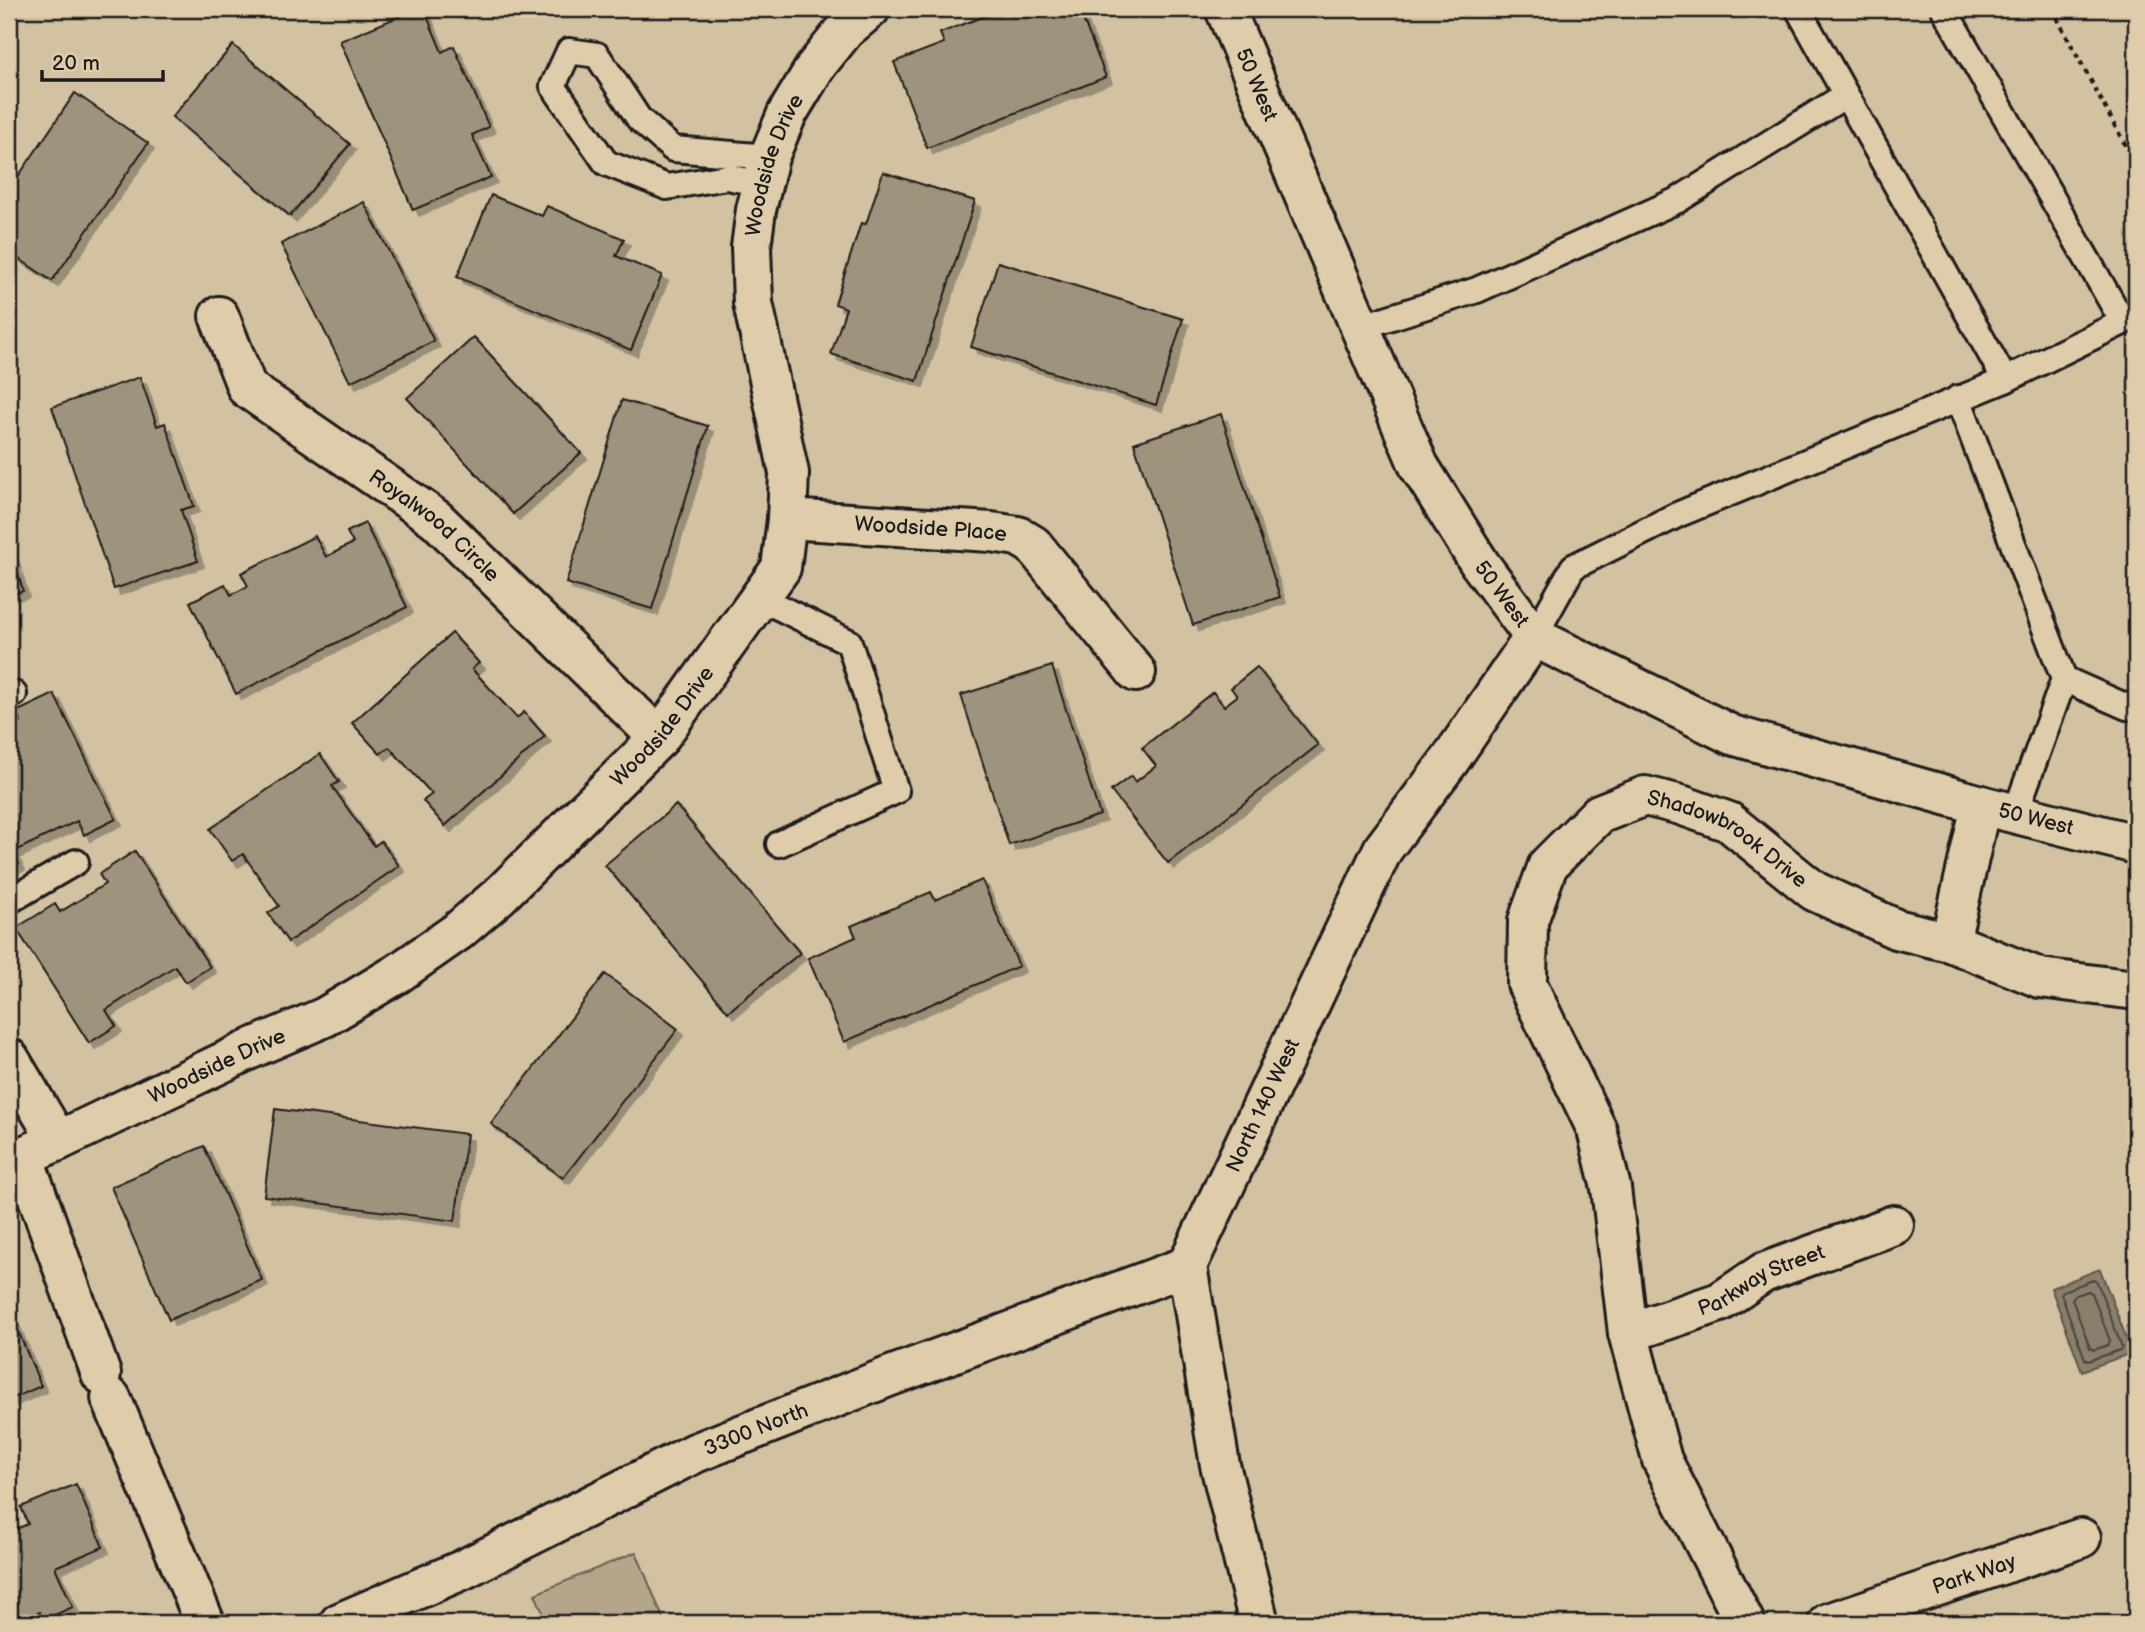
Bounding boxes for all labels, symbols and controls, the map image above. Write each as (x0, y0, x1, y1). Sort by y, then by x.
scale bar (42, 38, 163, 82)
street label: 50 West (1231, 44, 1284, 125)
text: 20 m (52, 51, 100, 76)
street label: Woodside Drive (740, 89, 809, 238)
street label: Royalwood Circle (364, 464, 505, 587)
street label: Woodside Place (854, 511, 1009, 547)
street label: 50 West (1469, 556, 1535, 632)
street label: Woodside Drive (605, 661, 719, 791)
street label: Shadowbrook Drive (1645, 785, 1812, 893)
street label: 50 West (1996, 797, 2077, 840)
street label: Woodside Drive (144, 1023, 289, 1109)
street label: North 140 West (1220, 1034, 1305, 1176)
street label: Parkway Street (1695, 1239, 1828, 1321)
street label: 3300 North (700, 1397, 811, 1461)
street label: Park Way (1929, 1548, 2019, 1600)

